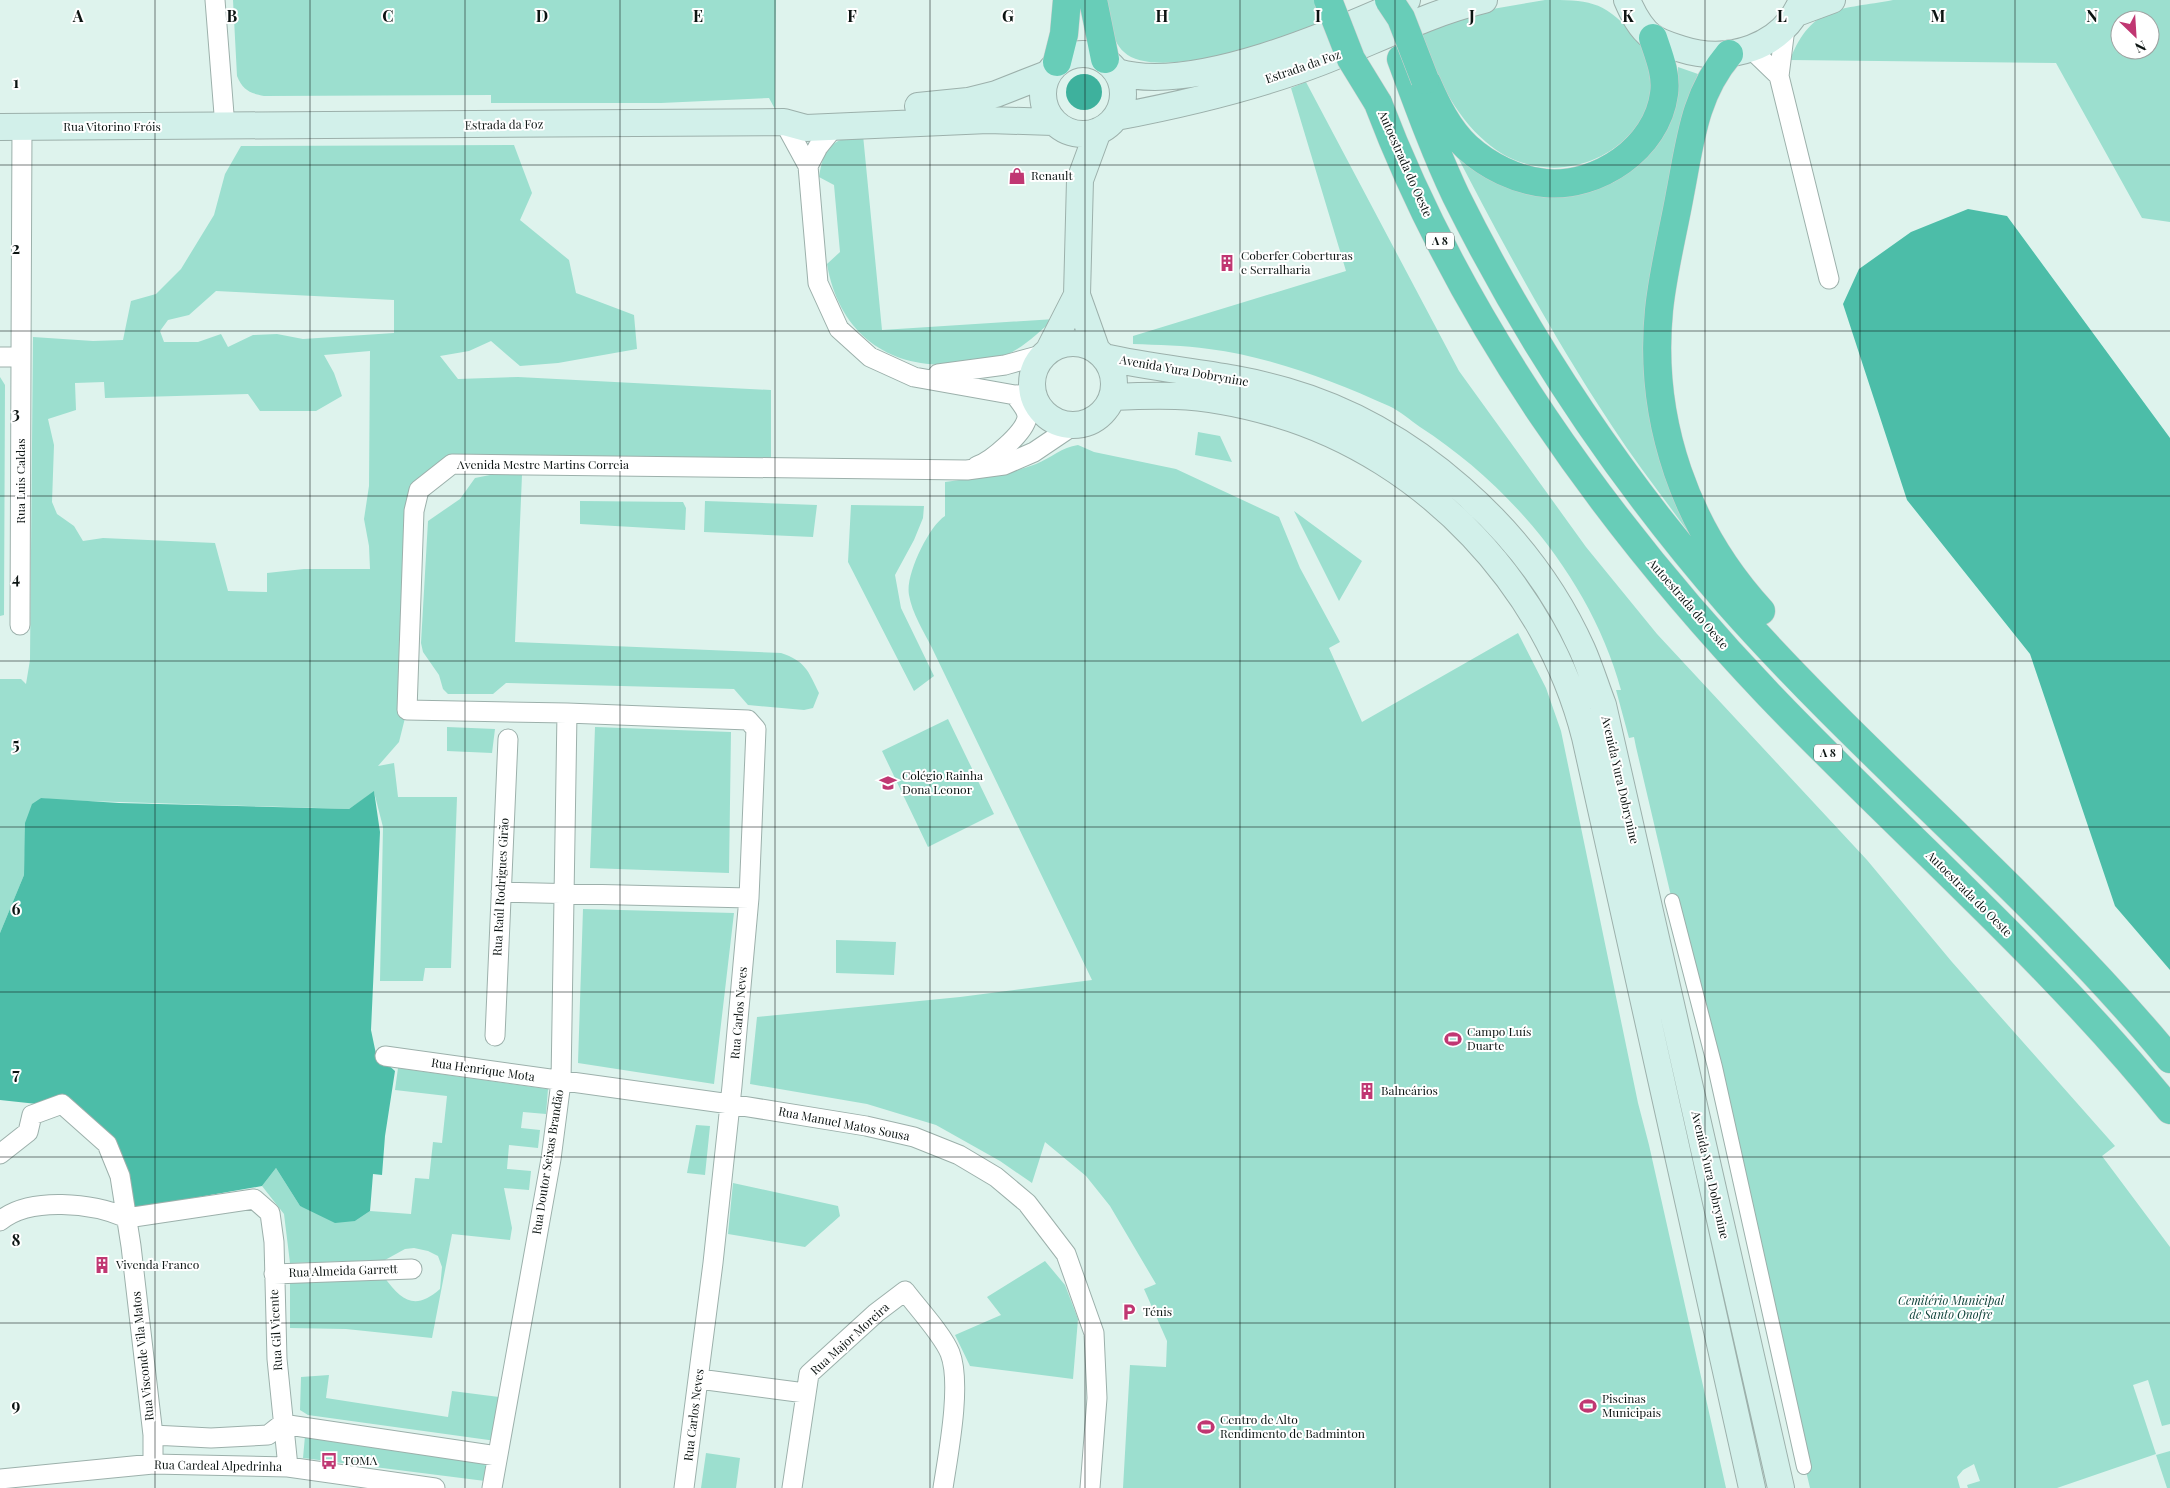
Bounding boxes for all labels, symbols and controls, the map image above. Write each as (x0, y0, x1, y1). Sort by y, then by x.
text: A (72, 5, 84, 26)
text: B (227, 5, 238, 26)
text: C (382, 5, 394, 26)
text: D (536, 5, 548, 26)
text: E (693, 5, 703, 26)
text: F (847, 5, 857, 26)
text: G (1002, 5, 1014, 26)
text: H (1156, 5, 1169, 26)
text: I (1315, 5, 1321, 26)
text: J (1468, 5, 1475, 26)
text: K (1622, 5, 1634, 26)
text: L (1777, 5, 1787, 26)
text: M (1931, 5, 1946, 26)
text: N (2086, 5, 2098, 26)
north arrow (2110, 10, 2160, 60)
text: N (2132, 36, 2149, 58)
street label: Estrada da Foz (1263, 46, 1343, 86)
text: 1 (13, 71, 19, 92)
street label: Autoestrada do Oeste (1375, 107, 1437, 219)
street label: Estrada da Foz (465, 115, 544, 133)
street label: Rua Vitorino Fróis (63, 118, 161, 134)
shop icon: Renault (1007, 166, 1027, 186)
place label: Renault (1031, 167, 1073, 183)
road number: A 8 (1426, 232, 1454, 250)
text: 2 (12, 237, 20, 258)
place label: Coberfer Coberturas e Serralharia (1241, 247, 1353, 277)
building icon: Coberfer Coberturas e Serralharia (1217, 253, 1237, 273)
street label: Avenida Yura Dobrynine (1117, 351, 1250, 389)
text: 3 (12, 402, 20, 423)
street label: Rua Luis Caldas (12, 438, 28, 524)
street label: Avenida Mestre Martins Correia (456, 456, 629, 472)
street label: Autoestrada do Oeste (1644, 554, 1733, 652)
text: 4 (12, 567, 20, 588)
street label: Avenida Yura Dobrynine (1598, 713, 1643, 845)
text: 5 (12, 733, 20, 754)
road number: A 8 (1814, 744, 1842, 761)
place label: Colégio Rainha Dona Leonor (902, 767, 983, 797)
school or university icon: Colégio Rainha Dona Leonor (878, 773, 898, 793)
street label: Rua Raúl Rodrigues Girão (488, 817, 512, 957)
street label: Autoestrada do Oeste (1923, 846, 2016, 940)
text: 6 (12, 898, 21, 919)
street label: Rua Carlos Neves (726, 966, 750, 1060)
place label: Campo Luís Duarte (1467, 1023, 1531, 1053)
sports icon: Campo Luís Duarte (1443, 1029, 1463, 1049)
street label: Rua Henrique Mota (430, 1054, 536, 1084)
text: 7 (12, 1063, 20, 1084)
building icon: Balneários (1357, 1081, 1377, 1101)
place label: Balneários (1381, 1082, 1438, 1098)
street label: Rua Doutor Seixas Brandão (528, 1088, 566, 1236)
street label: Rua Manuel Matos Sousa (777, 1102, 911, 1144)
street label: Avenida Yura Dobrynine (1688, 1108, 1733, 1240)
text: 8 (12, 1229, 21, 1250)
building icon: Vivenda Franco (92, 1255, 112, 1275)
place label: Vivenda Franco (115, 1256, 200, 1272)
street label: Rua Almeida Garrett (288, 1260, 398, 1280)
street label: Rua Gil Vicente (265, 1289, 285, 1371)
street label: Rua Visconde Vila Matos (127, 1291, 157, 1422)
park label: Cemitério Municipal de Santo Onofre (1898, 1292, 2005, 1322)
street label: Rua Major Moreira (807, 1299, 892, 1378)
parking icon: Ténis (1119, 1302, 1139, 1322)
place label: Ténis (1143, 1303, 1172, 1319)
street label: Rua Carlos Neves (679, 1368, 707, 1462)
place label: Piscinas Municipais (1602, 1390, 1661, 1420)
text: 9 (12, 1394, 21, 1415)
sports icon: Piscinas Municipais (1578, 1396, 1598, 1416)
place label: Centro de Alto Rendimento de Badminton (1220, 1411, 1365, 1441)
sports icon: Centro de Alto Rendimento de Badminton (1196, 1417, 1216, 1437)
bus stop icon: TOMA (319, 1451, 339, 1471)
place label: TOMA (343, 1452, 378, 1468)
street label: Rua Cardeal Alpedrinha (154, 1456, 282, 1474)

